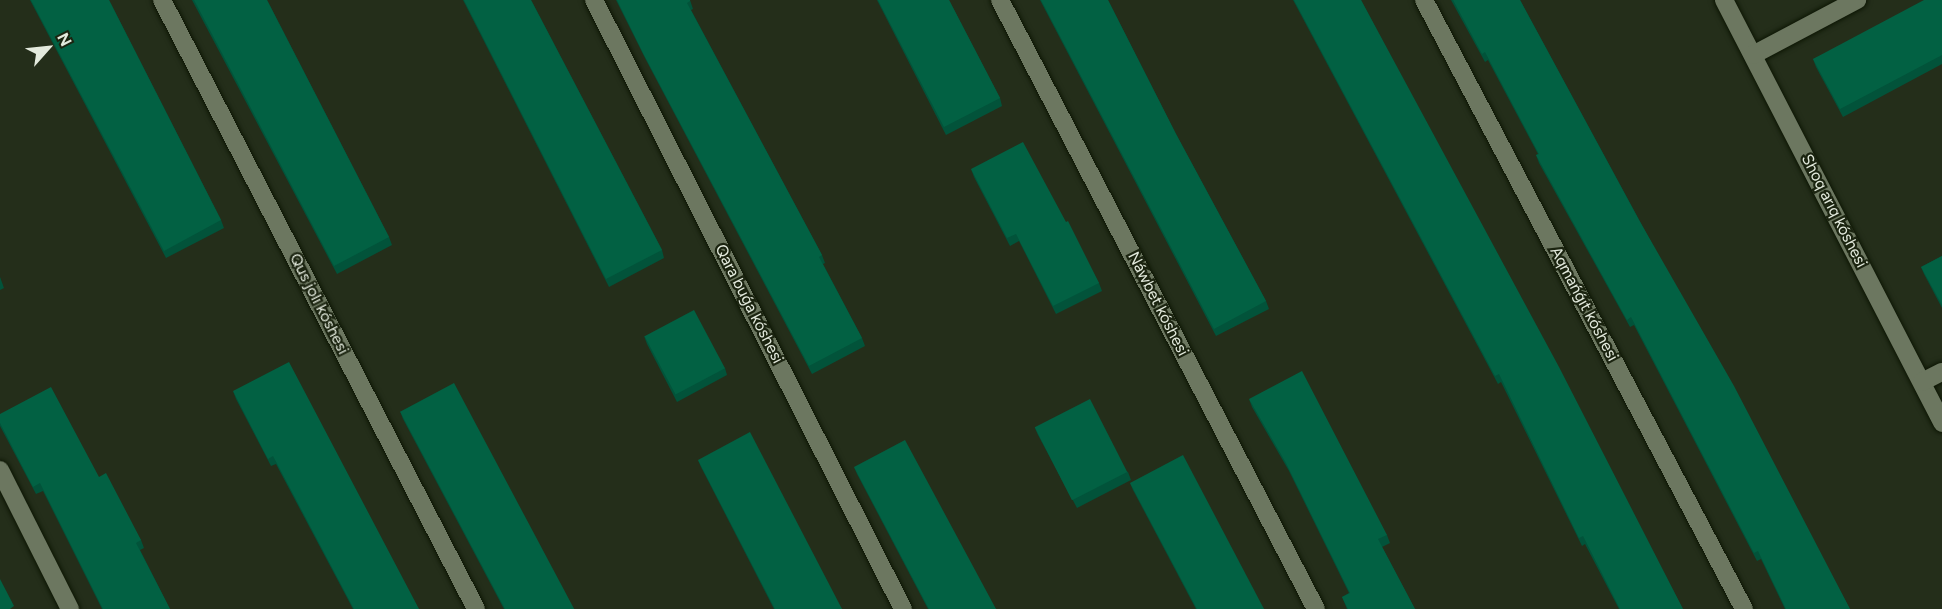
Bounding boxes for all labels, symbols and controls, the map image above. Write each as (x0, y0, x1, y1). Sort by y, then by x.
north arrow (18, 18, 78, 78)
text: N (53, 30, 76, 49)
street label: Shoq arıq kóshesi (1797, 151, 1871, 271)
street label: Qara buǵa kóshesi (711, 241, 787, 367)
street label: Aqmańǵıt kóshesi (1546, 243, 1622, 365)
street label: Náwbet kóshesi (1124, 249, 1192, 359)
street label: Qus jolı kóshesi (285, 250, 353, 358)

